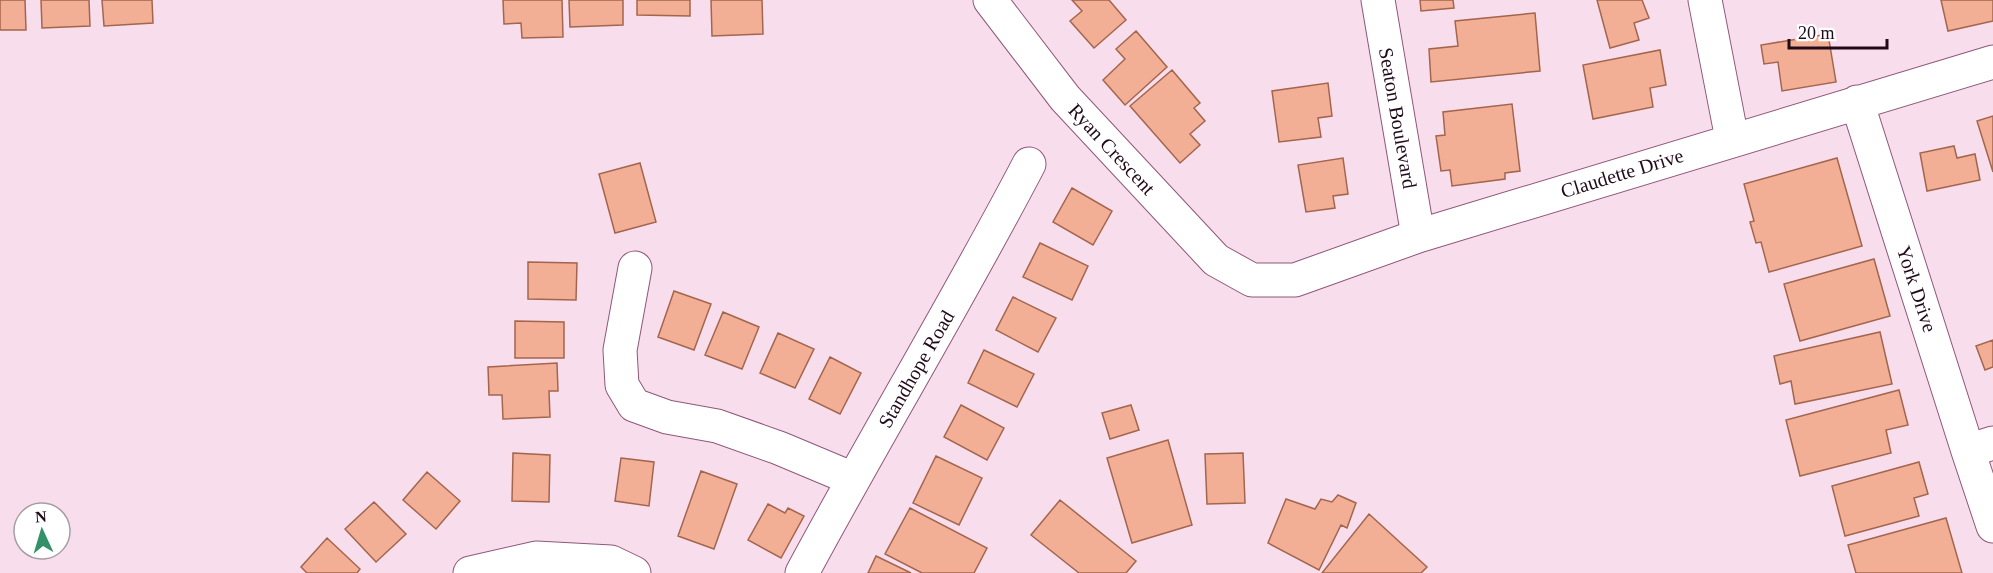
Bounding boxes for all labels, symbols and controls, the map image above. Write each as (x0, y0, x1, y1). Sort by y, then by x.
scale bar (1789, 12, 1886, 50)
text: 20 m (1798, 23, 1835, 43)
street label: Seaton Boulevard (1375, 46, 1421, 190)
street label: Ryan Crescent (1064, 99, 1160, 200)
street label: Claudette Drive (1558, 144, 1686, 202)
street label: York Drive (1893, 243, 1941, 335)
street label: Standhope Road (874, 306, 959, 432)
north arrow (12, 501, 72, 561)
text: N (35, 508, 48, 525)

